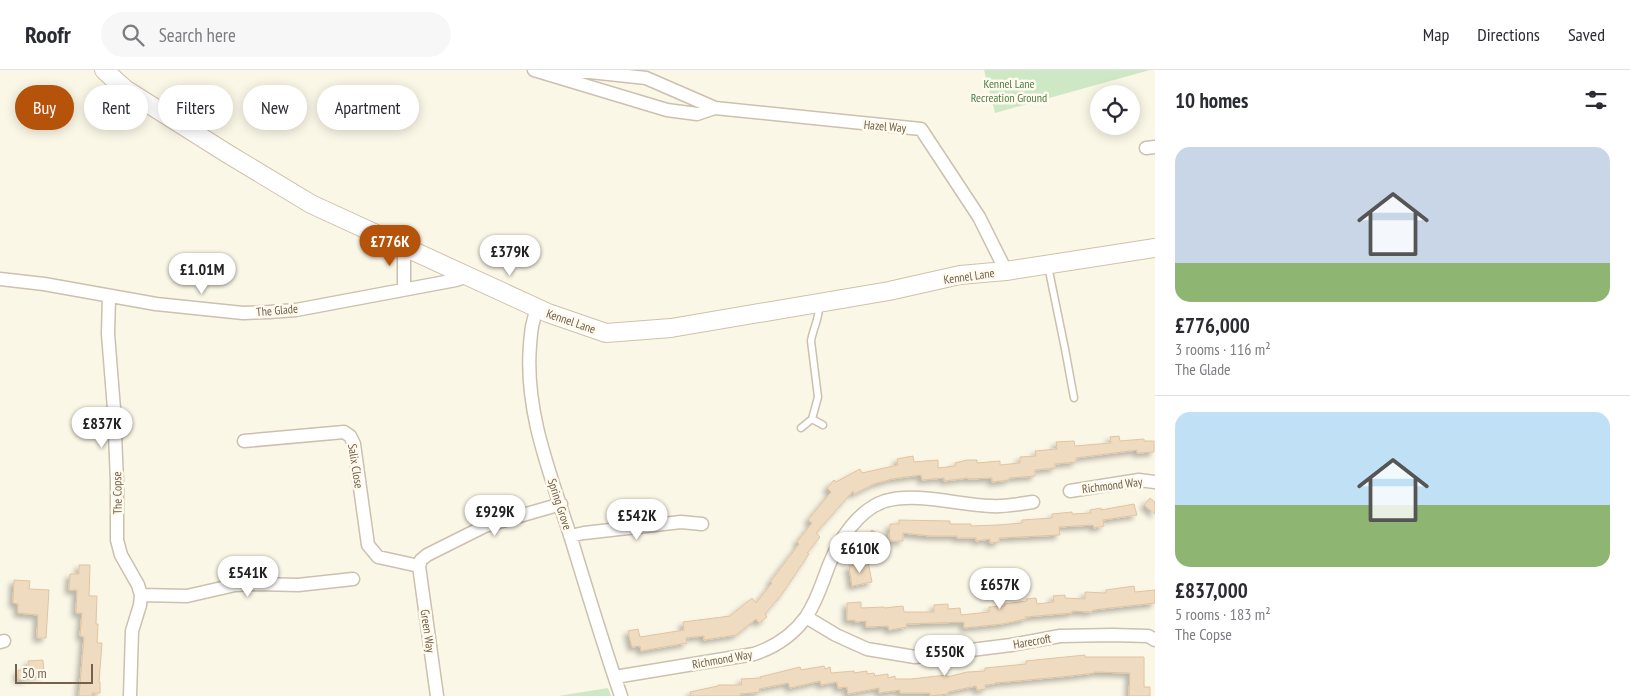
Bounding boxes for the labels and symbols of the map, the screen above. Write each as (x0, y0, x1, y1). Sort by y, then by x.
park label: Kennel Lane Recreation Ground (971, 76, 1047, 105)
street label: Hazel Way (863, 117, 907, 135)
pin: £776K (355, 224, 425, 267)
pin: £379K (475, 234, 545, 277)
pin: £1.01M (161, 252, 243, 295)
street label: Kennel Lane (943, 265, 995, 287)
street label: The Glade (256, 301, 299, 319)
street label: Kennel Lane (544, 306, 598, 336)
pin: £837K (67, 406, 137, 449)
street label: Salix Close (345, 443, 367, 489)
street label: The Copse (109, 471, 125, 514)
street label: Richmond Way (1081, 474, 1144, 496)
street label: Spring Grove (545, 476, 575, 532)
pin: £929K (460, 494, 530, 537)
pin: £542K (602, 498, 672, 541)
pin: £610K (825, 532, 895, 574)
pin: £541K (213, 556, 283, 598)
pin: £657K (965, 568, 1035, 610)
street label: Green Way (418, 608, 439, 654)
street label: Harecroft (1012, 630, 1053, 652)
pin: £550K (910, 634, 980, 677)
street label: Richmond Way (691, 646, 754, 672)
scale bar (15, 661, 92, 684)

